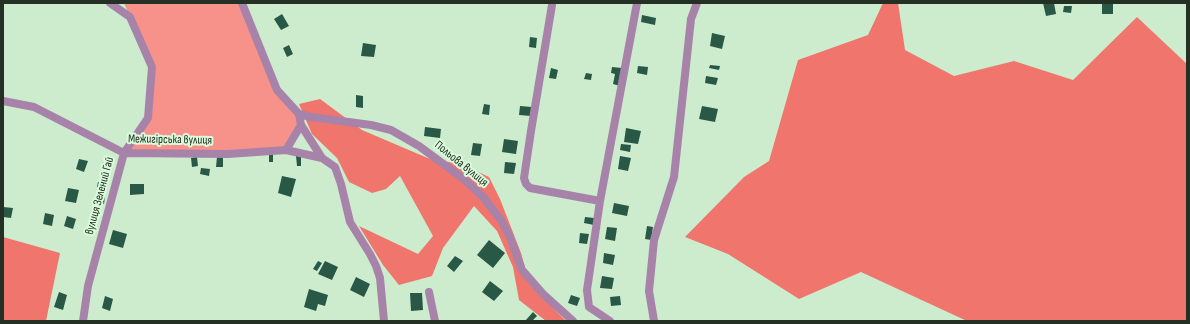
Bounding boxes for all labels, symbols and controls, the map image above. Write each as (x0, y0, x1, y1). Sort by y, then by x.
street label: Межигірська вулиця (128, 132, 212, 148)
street label: Польова вулиця (431, 138, 491, 190)
street label: вулиця Зелений Гай (83, 156, 117, 236)

